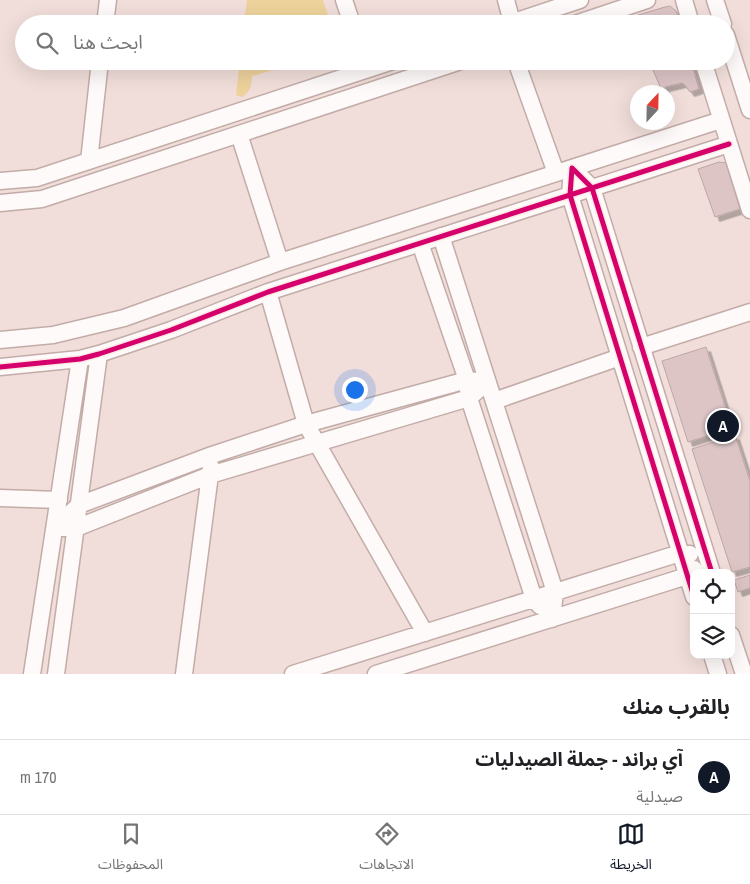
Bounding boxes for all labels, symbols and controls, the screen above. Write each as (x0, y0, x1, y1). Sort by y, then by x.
search box (15, 15, 735, 70)
icon: search (33, 29, 61, 57)
text: ابحث هنا (73, 29, 143, 55)
north arrow (630, 85, 675, 130)
your location (342, 377, 368, 403)
pin: A (707, 407, 739, 445)
map controls (690, 569, 735, 659)
button: locate (690, 569, 735, 614)
button: layers (690, 614, 735, 659)
text: بالقرب منك (623, 692, 730, 721)
text: آي براند - جملة الصيدليات (475, 746, 683, 772)
text: 170 m (20, 766, 56, 788)
text: A (709, 766, 719, 788)
text: صيدلية (636, 785, 683, 807)
tab: المحفوظات (98, 820, 163, 879)
tab: الاتجاهات (359, 820, 414, 879)
tab: الخريطة (610, 820, 652, 879)

